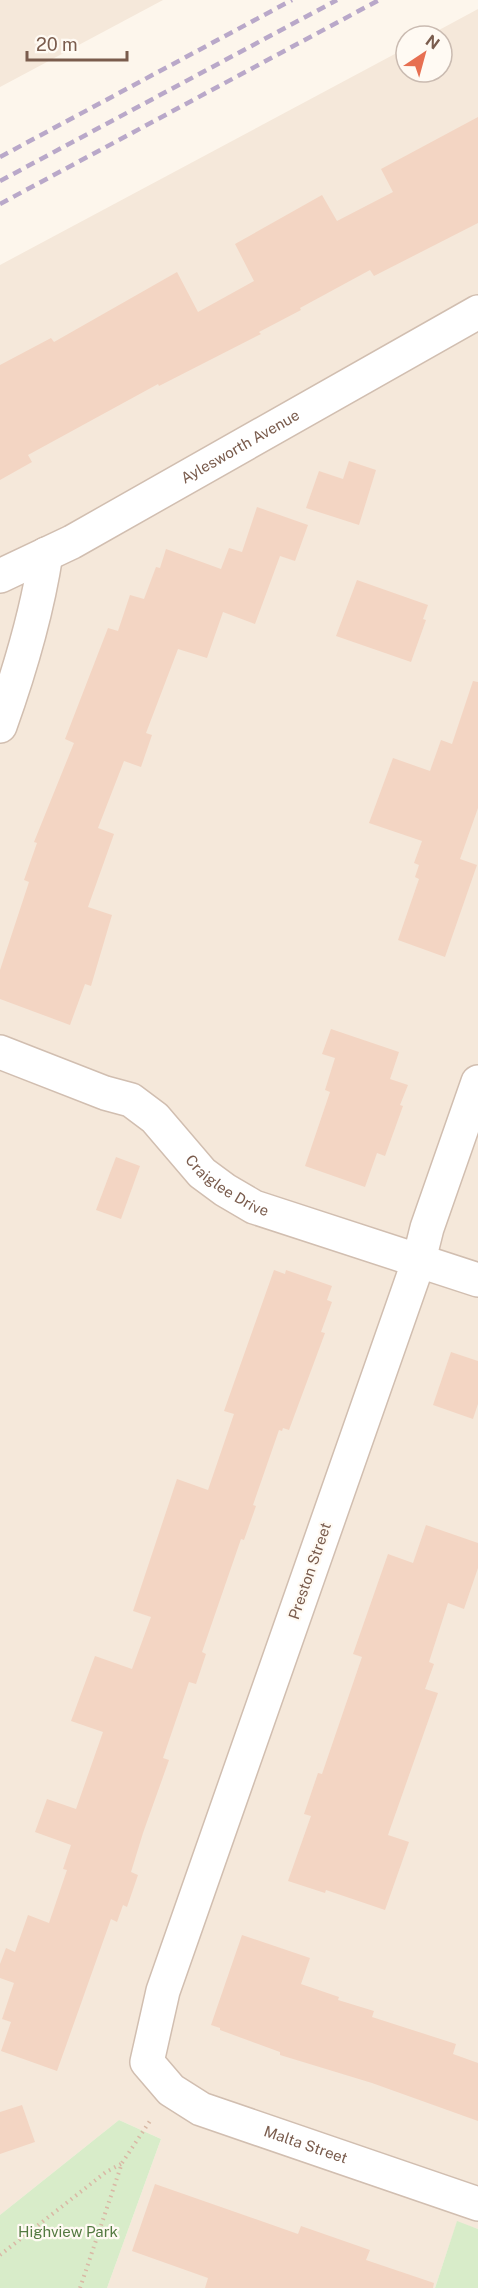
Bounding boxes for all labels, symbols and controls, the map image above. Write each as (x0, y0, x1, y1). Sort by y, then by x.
scale bar (27, 24, 128, 62)
north arrow (394, 24, 454, 84)
text: N (422, 31, 443, 54)
text: 20 m (36, 34, 78, 55)
street label: Aylesworth Avenue (178, 406, 302, 487)
street label: Craiglee Drive (182, 1151, 271, 1219)
street label: Preston Street (285, 1520, 334, 1622)
street label: Malta Street (262, 2122, 350, 2167)
park label: Highview Park (18, 2223, 118, 2240)

